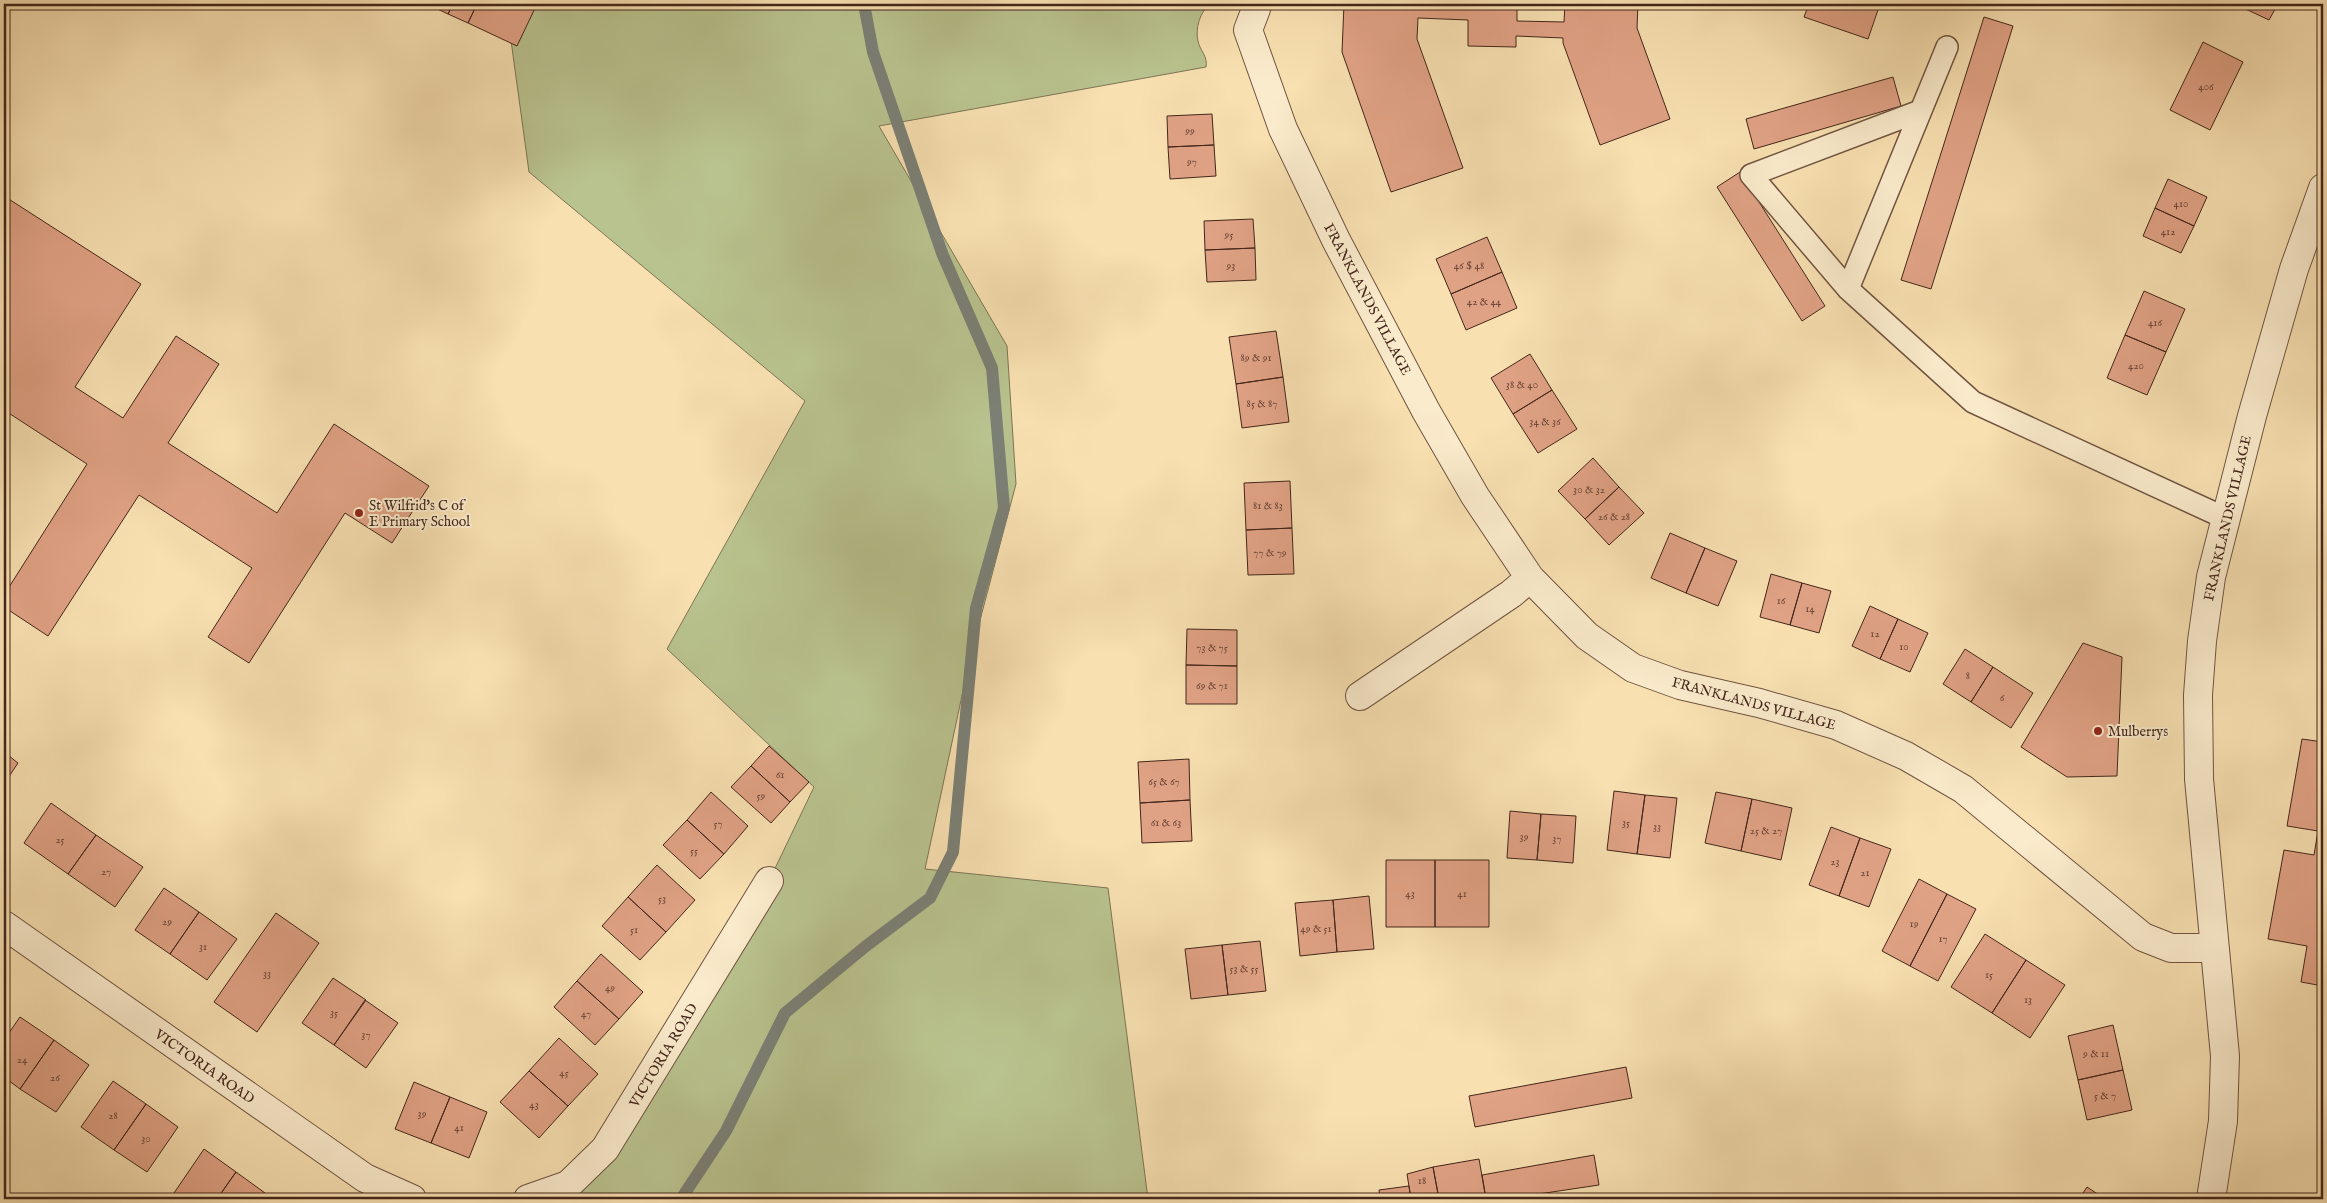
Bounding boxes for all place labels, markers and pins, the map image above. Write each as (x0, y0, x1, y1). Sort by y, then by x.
place label: St Wilfrid's C of E Primary School (369, 497, 470, 531)
marker: St Wilfrid's C of E Primary School (353, 507, 365, 519)
place label: Mulberrys (2108, 723, 2168, 741)
marker: Mulberrys (2092, 725, 2104, 737)

